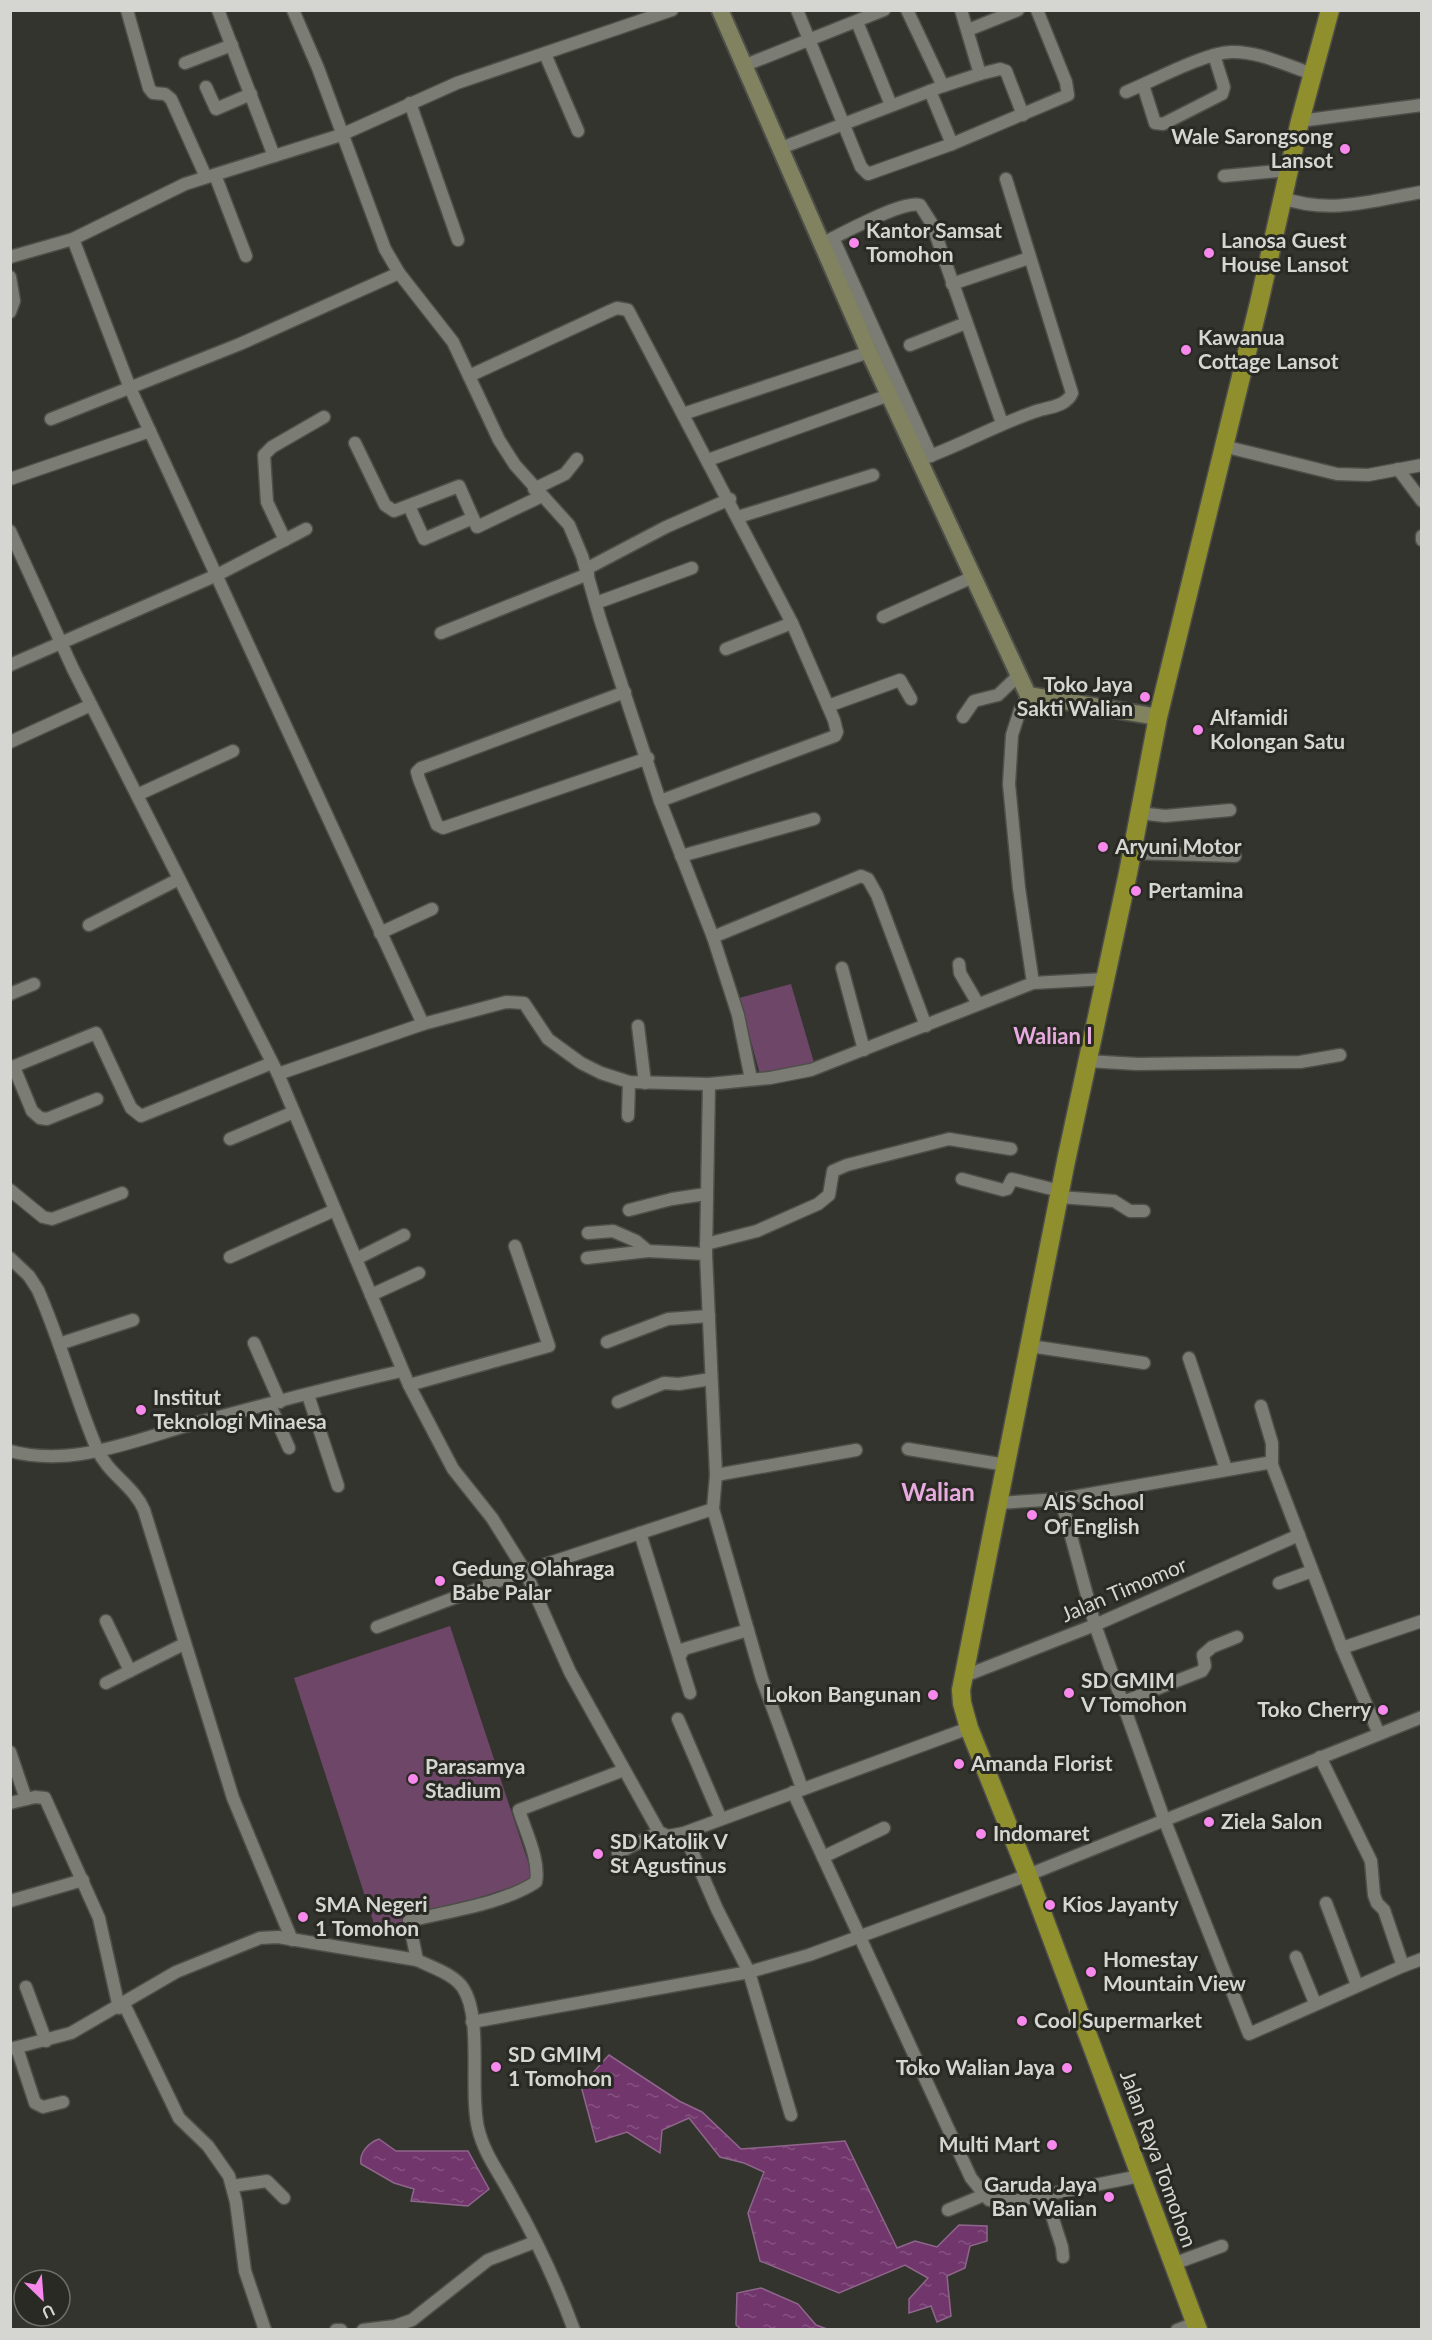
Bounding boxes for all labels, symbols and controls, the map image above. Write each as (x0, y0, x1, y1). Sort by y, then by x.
place label: Wale Sarongsong Lansot (1171, 123, 1333, 172)
marker: Wale Sarongsong Lansot (1338, 142, 1352, 156)
place label: Kantor Samsat Tomohon (866, 217, 1002, 266)
place label: Lanosa Guest House Lansot (1221, 227, 1349, 276)
marker: Kantor Samsat Tomohon (847, 236, 861, 250)
marker: Lanosa Guest House Lansot (1202, 246, 1216, 260)
place label: Kawanua Cottage Lansot (1198, 324, 1339, 373)
marker: Kawanua Cottage Lansot (1179, 343, 1193, 357)
place label: Toko Jaya Sakti Walian (1017, 671, 1133, 720)
marker: Toko Jaya Sakti Walian (1138, 690, 1152, 704)
place label: Alfamidi Kolongan Satu (1209, 704, 1345, 753)
marker: Alfamidi Kolongan Satu (1191, 723, 1205, 737)
place label: Aryuni Motor (1114, 833, 1242, 858)
marker: Aryuni Motor (1096, 840, 1110, 854)
place label: Pertamina (1148, 877, 1243, 902)
marker: Pertamina (1129, 884, 1143, 898)
district label: Walian I (1013, 1022, 1093, 1049)
place label: Institut Teknologi Minaesa (153, 1384, 327, 1433)
marker: Institut Teknologi Minaesa (134, 1403, 148, 1417)
district label: Walian (901, 1477, 975, 1506)
place label: AIS School Of English (1043, 1489, 1144, 1538)
marker: AIS School Of English (1025, 1508, 1039, 1522)
street label: Jalan Timomor (1057, 1551, 1190, 1626)
place label: Gedung Olahraga Babe Palar (452, 1555, 615, 1604)
marker: Gedung Olahraga Babe Palar (433, 1574, 447, 1588)
place label: SD GMIM V Tomohon (1080, 1667, 1187, 1716)
place label: Lokon Bangunan (765, 1681, 921, 1706)
marker: SD GMIM V Tomohon (1062, 1686, 1076, 1700)
marker: Lokon Bangunan (926, 1688, 940, 1702)
place label: Toko Cherry (1257, 1696, 1372, 1721)
marker: Toko Cherry (1376, 1703, 1390, 1717)
place label: Amanda Florist (970, 1750, 1113, 1775)
place label: Parasamya Stadium (425, 1753, 525, 1802)
marker: Amanda Florist (952, 1757, 966, 1771)
marker: Parasamya Stadium (406, 1772, 420, 1786)
place label: Ziela Salon (1221, 1808, 1322, 1833)
marker: Ziela Salon (1202, 1815, 1216, 1829)
place label: Indomaret (993, 1820, 1090, 1845)
marker: Indomaret (974, 1827, 988, 1841)
place label: SD Katolik V St Agustinus (610, 1828, 728, 1877)
marker: SD Katolik V St Agustinus (591, 1847, 605, 1861)
place label: SMA Negeri 1 Tomohon (315, 1891, 428, 1940)
place label: Kios Jayanty (1062, 1891, 1180, 1916)
marker: Kios Jayanty (1043, 1898, 1057, 1912)
marker: SMA Negeri 1 Tomohon (296, 1910, 310, 1924)
place label: Homestay Mountain View (1103, 1946, 1246, 1995)
marker: Homestay Mountain View (1084, 1965, 1098, 1979)
place label: Cool Supermarket (1034, 2007, 1202, 2032)
marker: Cool Supermarket (1015, 2014, 1029, 2028)
place label: SD GMIM 1 Tomohon (508, 2041, 612, 2090)
place label: Toko Walian Jaya (896, 2054, 1055, 2079)
marker: SD GMIM 1 Tomohon (489, 2060, 503, 2074)
marker: Toko Walian Jaya (1060, 2061, 1074, 2075)
street label: Jalan Raya Tomohon (1116, 2067, 1203, 2250)
place label: Multi Mart (939, 2131, 1040, 2156)
marker: Multi Mart (1045, 2138, 1059, 2152)
place label: Garuda Jaya Ban Walian (984, 2171, 1097, 2220)
marker: Garuda Jaya Ban Walian (1102, 2190, 1116, 2204)
north arrow (12, 2268, 72, 2328)
text: U (39, 2301, 58, 2323)

